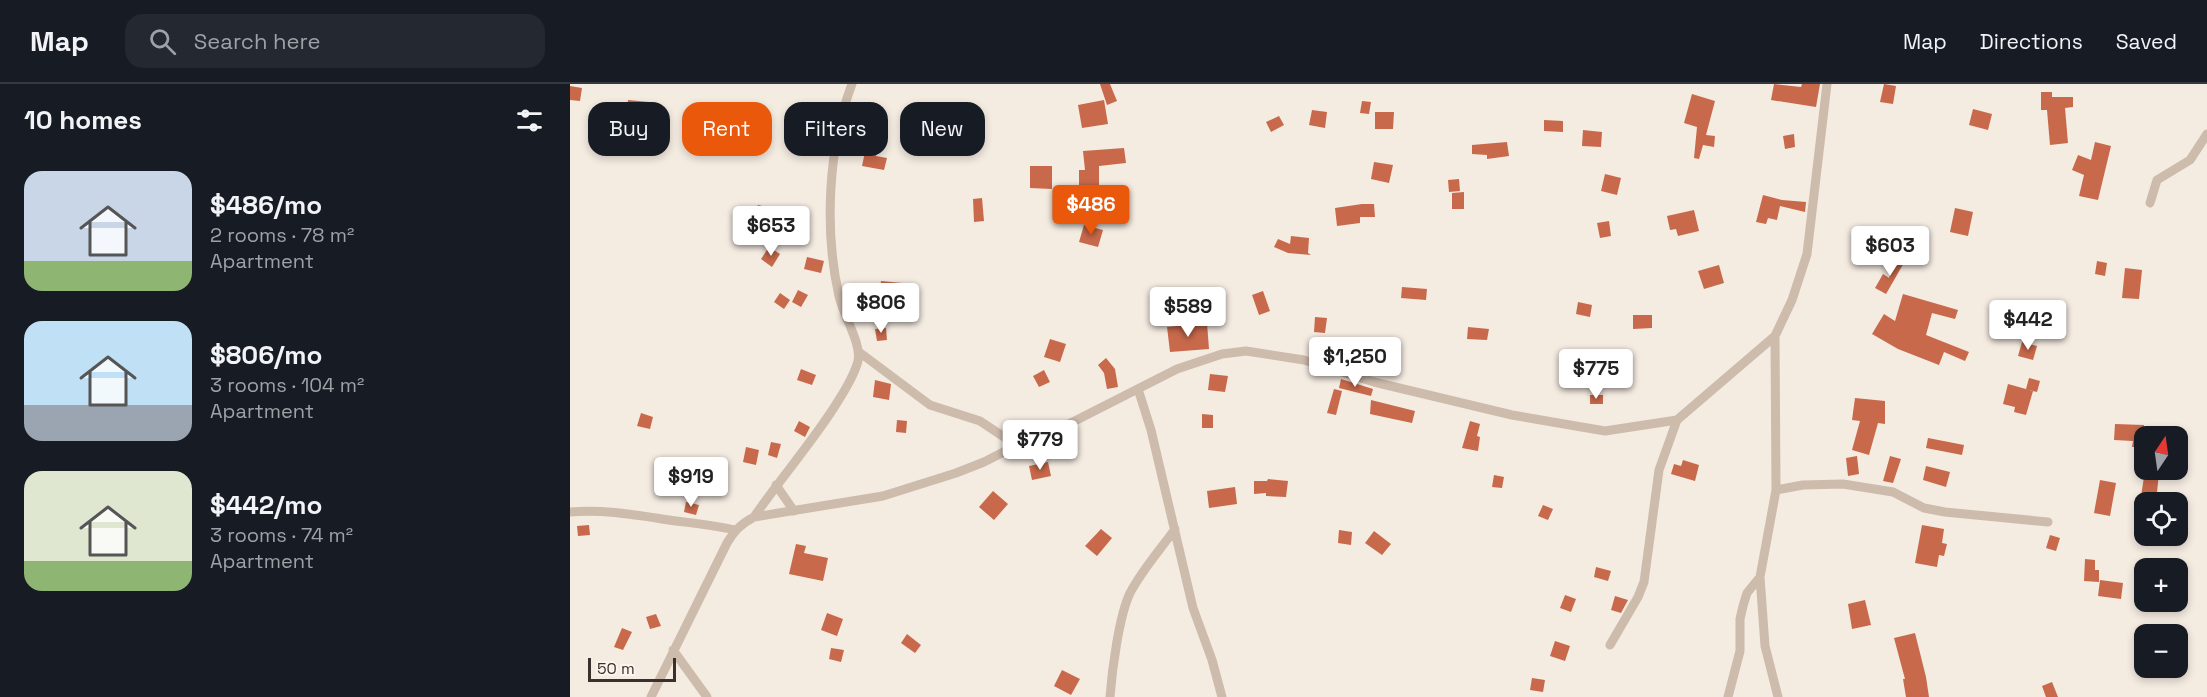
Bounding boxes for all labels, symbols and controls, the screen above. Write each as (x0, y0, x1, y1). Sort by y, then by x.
search box (125, 14, 545, 68)
text: Map (30, 23, 89, 59)
icon: search (146, 25, 179, 58)
text: Search here (194, 27, 321, 55)
text: Map (1903, 28, 1947, 55)
text: Directions (1980, 28, 2083, 55)
text: Saved (2116, 28, 2177, 55)
chip: Buy (588, 102, 670, 156)
chip: Rent (682, 102, 772, 156)
chip: Filters (784, 102, 888, 156)
chip: New (900, 102, 985, 156)
text: 10 homes (24, 103, 142, 137)
icon: filters (513, 104, 546, 137)
pin: $486 (1055, 185, 1127, 236)
text: $486/mo (210, 188, 322, 222)
text: $486 (1066, 191, 1116, 217)
icon: home (72, 195, 144, 267)
pin: $653 (735, 206, 807, 257)
text: $653 (747, 212, 795, 238)
text: 2 rooms · 78 m² (210, 222, 354, 248)
pin: $603 (1854, 226, 1926, 277)
text: $603 (1865, 232, 1915, 258)
text: Apartment (210, 248, 314, 274)
pin: $806 (845, 283, 917, 334)
pin: $589 (1152, 287, 1224, 338)
text: $806 (856, 289, 906, 315)
text: $589 (1164, 293, 1212, 319)
pin: $442 (1992, 300, 2064, 351)
text: $442 (2003, 306, 2053, 332)
pin: $1,250 (1306, 337, 1404, 388)
text: $806/mo (210, 338, 322, 372)
text: $1,250 (1323, 343, 1387, 369)
icon: home (72, 345, 144, 417)
pin: $775 (1560, 349, 1632, 400)
text: $775 (1573, 355, 1619, 381)
text: 3 rooms · 104 m² (210, 372, 364, 398)
text: Apartment (210, 398, 314, 424)
pin: $779 (1004, 420, 1076, 471)
text: $779 (1017, 426, 1063, 452)
north arrow (2134, 426, 2188, 480)
map controls (2134, 426, 2188, 678)
pin: $919 (655, 457, 727, 508)
text: $919 (668, 463, 714, 489)
text: $442/mo (210, 488, 322, 522)
button: locate (2134, 492, 2188, 546)
icon: home (72, 495, 144, 567)
text: 3 rooms · 74 m² (210, 522, 353, 548)
text: Apartment (210, 548, 314, 574)
button: + (2134, 558, 2188, 612)
button: − (2134, 624, 2188, 678)
scale bar (588, 655, 676, 682)
text: 50 m (597, 658, 635, 679)

